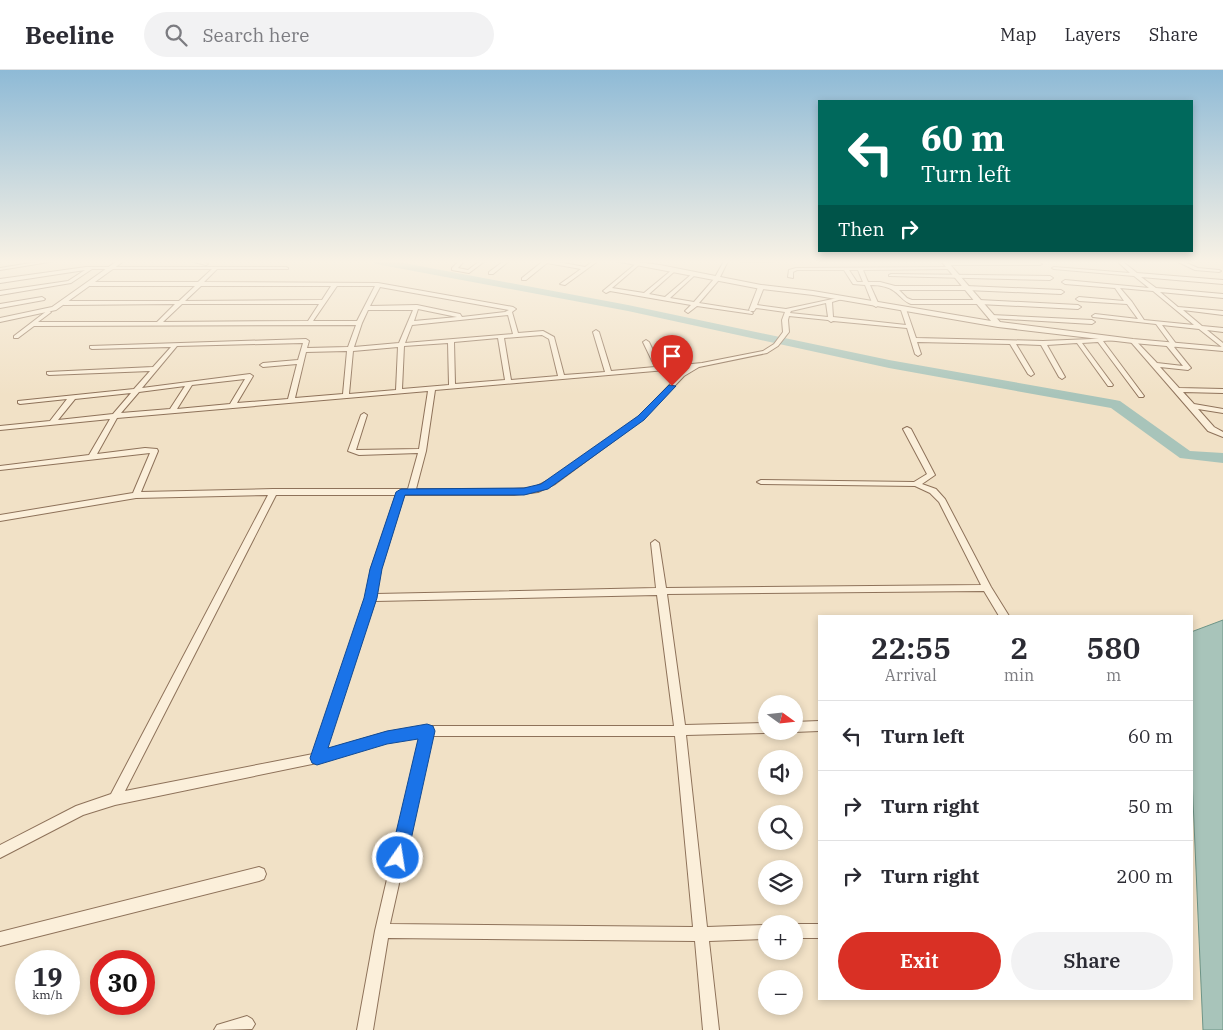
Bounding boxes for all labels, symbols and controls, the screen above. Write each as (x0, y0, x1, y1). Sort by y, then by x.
search box (144, 12, 494, 57)
text: Beeline (25, 19, 114, 51)
icon: search (162, 21, 190, 49)
text: Search here (202, 23, 309, 47)
text: Map (1000, 23, 1037, 46)
text: Layers (1065, 23, 1121, 46)
text: Share (1149, 23, 1198, 46)
text: 60 m (921, 115, 1005, 161)
icon: left (838, 120, 903, 185)
text: Turn left (921, 159, 1011, 188)
icon: right (895, 215, 923, 243)
text: Then (838, 217, 885, 241)
pin (651, 335, 693, 386)
icon: arrive (658, 342, 686, 370)
text: 22:55 (870, 628, 951, 667)
text: 2 (1010, 628, 1028, 667)
text: 580 (1087, 628, 1141, 667)
text: Arrival (885, 665, 937, 685)
text: min (1004, 665, 1034, 685)
text: m (1106, 665, 1121, 685)
north arrow (758, 695, 802, 740)
map controls (758, 695, 803, 1015)
icon: left (838, 722, 866, 750)
text: Turn left (881, 724, 964, 748)
text: 60 m (1128, 724, 1173, 748)
button: sound (758, 750, 803, 795)
icon: right (838, 792, 866, 820)
text: Turn right (881, 794, 979, 818)
text: 50 m (1128, 794, 1173, 818)
button: search (758, 805, 803, 850)
position arrow (371, 831, 423, 883)
button: layers (758, 860, 803, 905)
icon: right (838, 862, 866, 890)
text: Turn right (881, 864, 979, 888)
text: 200 m (1116, 864, 1173, 888)
button: + (758, 915, 803, 960)
button: Exit (838, 932, 1001, 990)
button: Share (1011, 932, 1173, 990)
speed limit sign: 30 (90, 950, 155, 1015)
text: 19 (32, 960, 63, 993)
button: − (758, 970, 803, 1015)
text: km/h (32, 987, 63, 1002)

